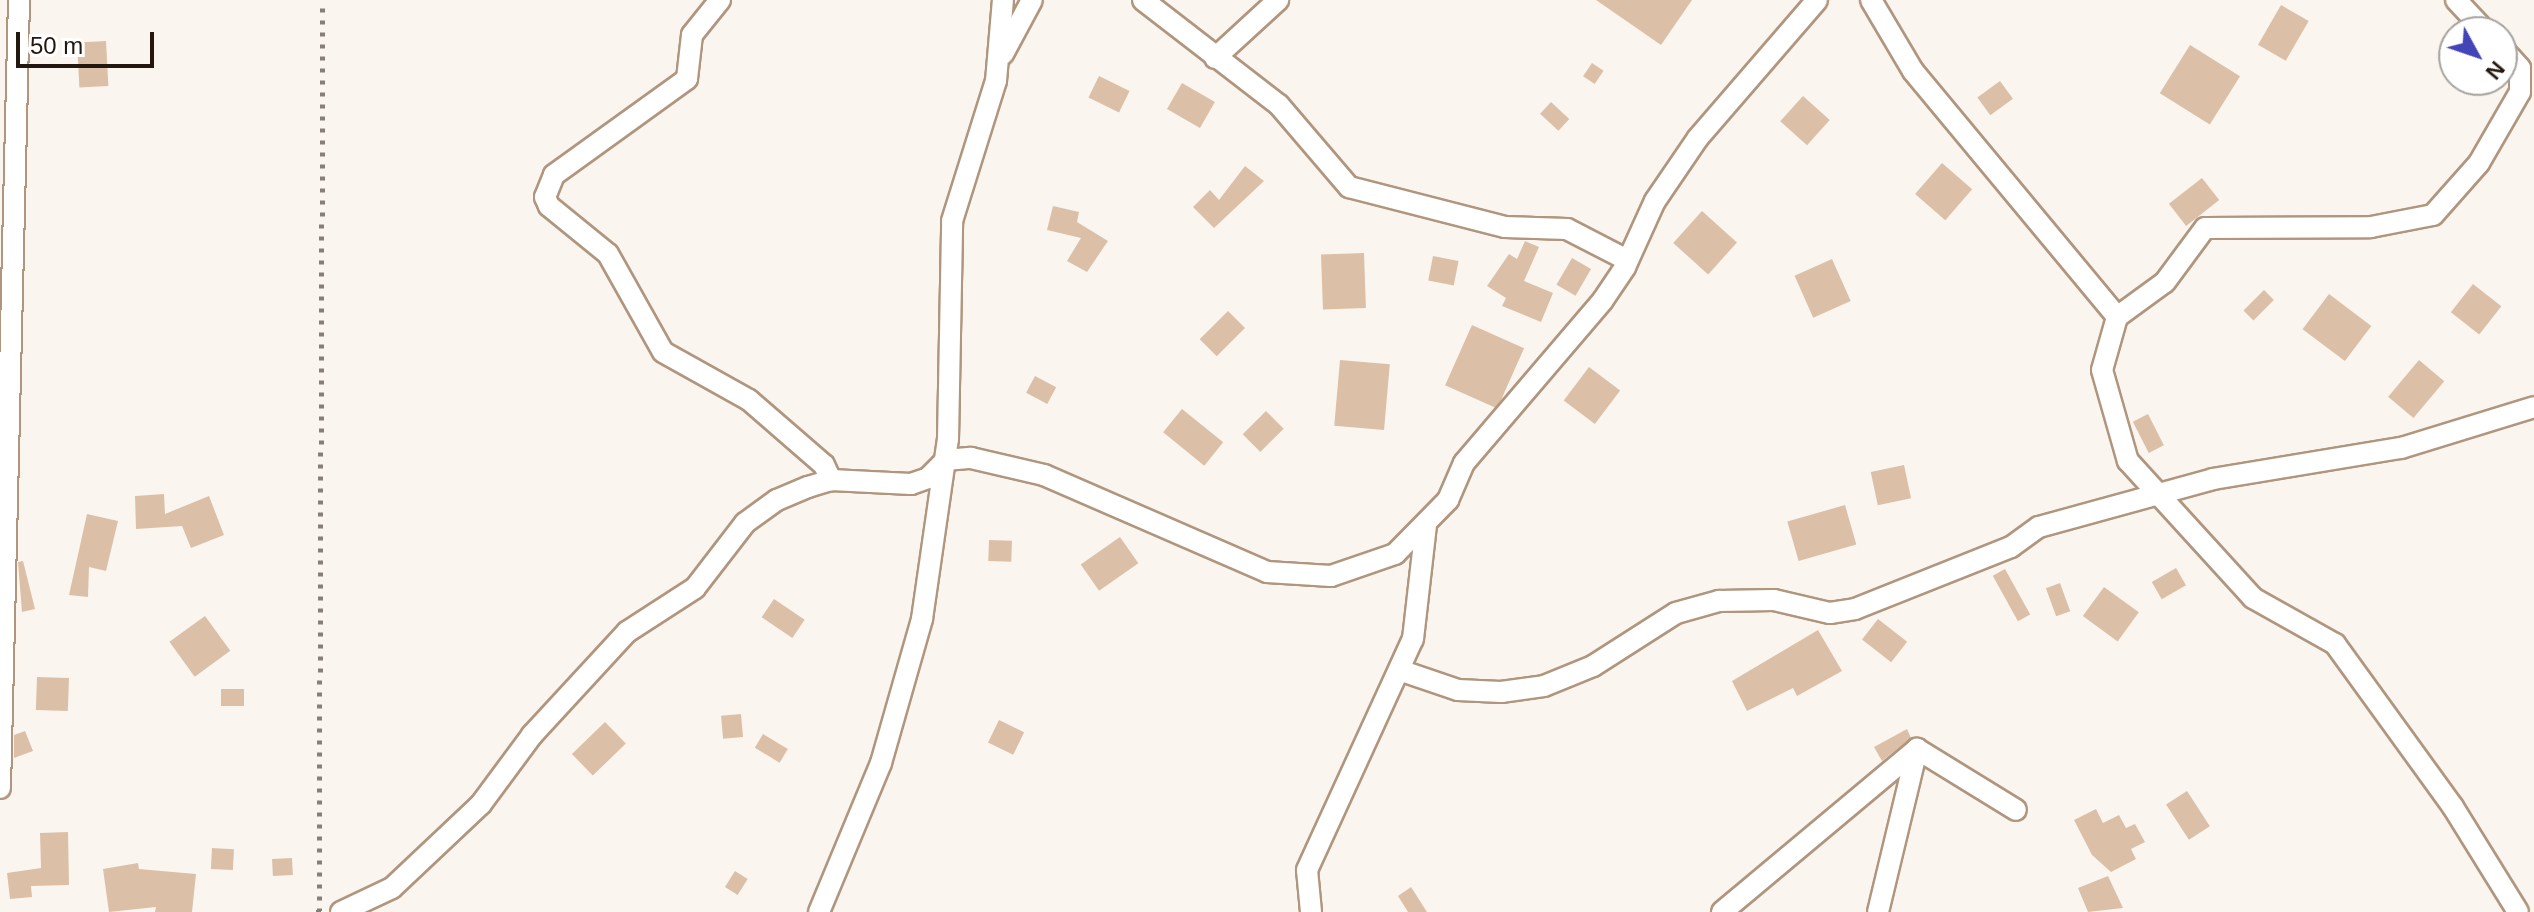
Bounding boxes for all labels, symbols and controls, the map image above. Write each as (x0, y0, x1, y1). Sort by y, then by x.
scale bar (20, 16, 158, 66)
north arrow (2438, 16, 2518, 96)
text: 50 m (30, 32, 83, 59)
text: N (2481, 56, 2510, 85)

